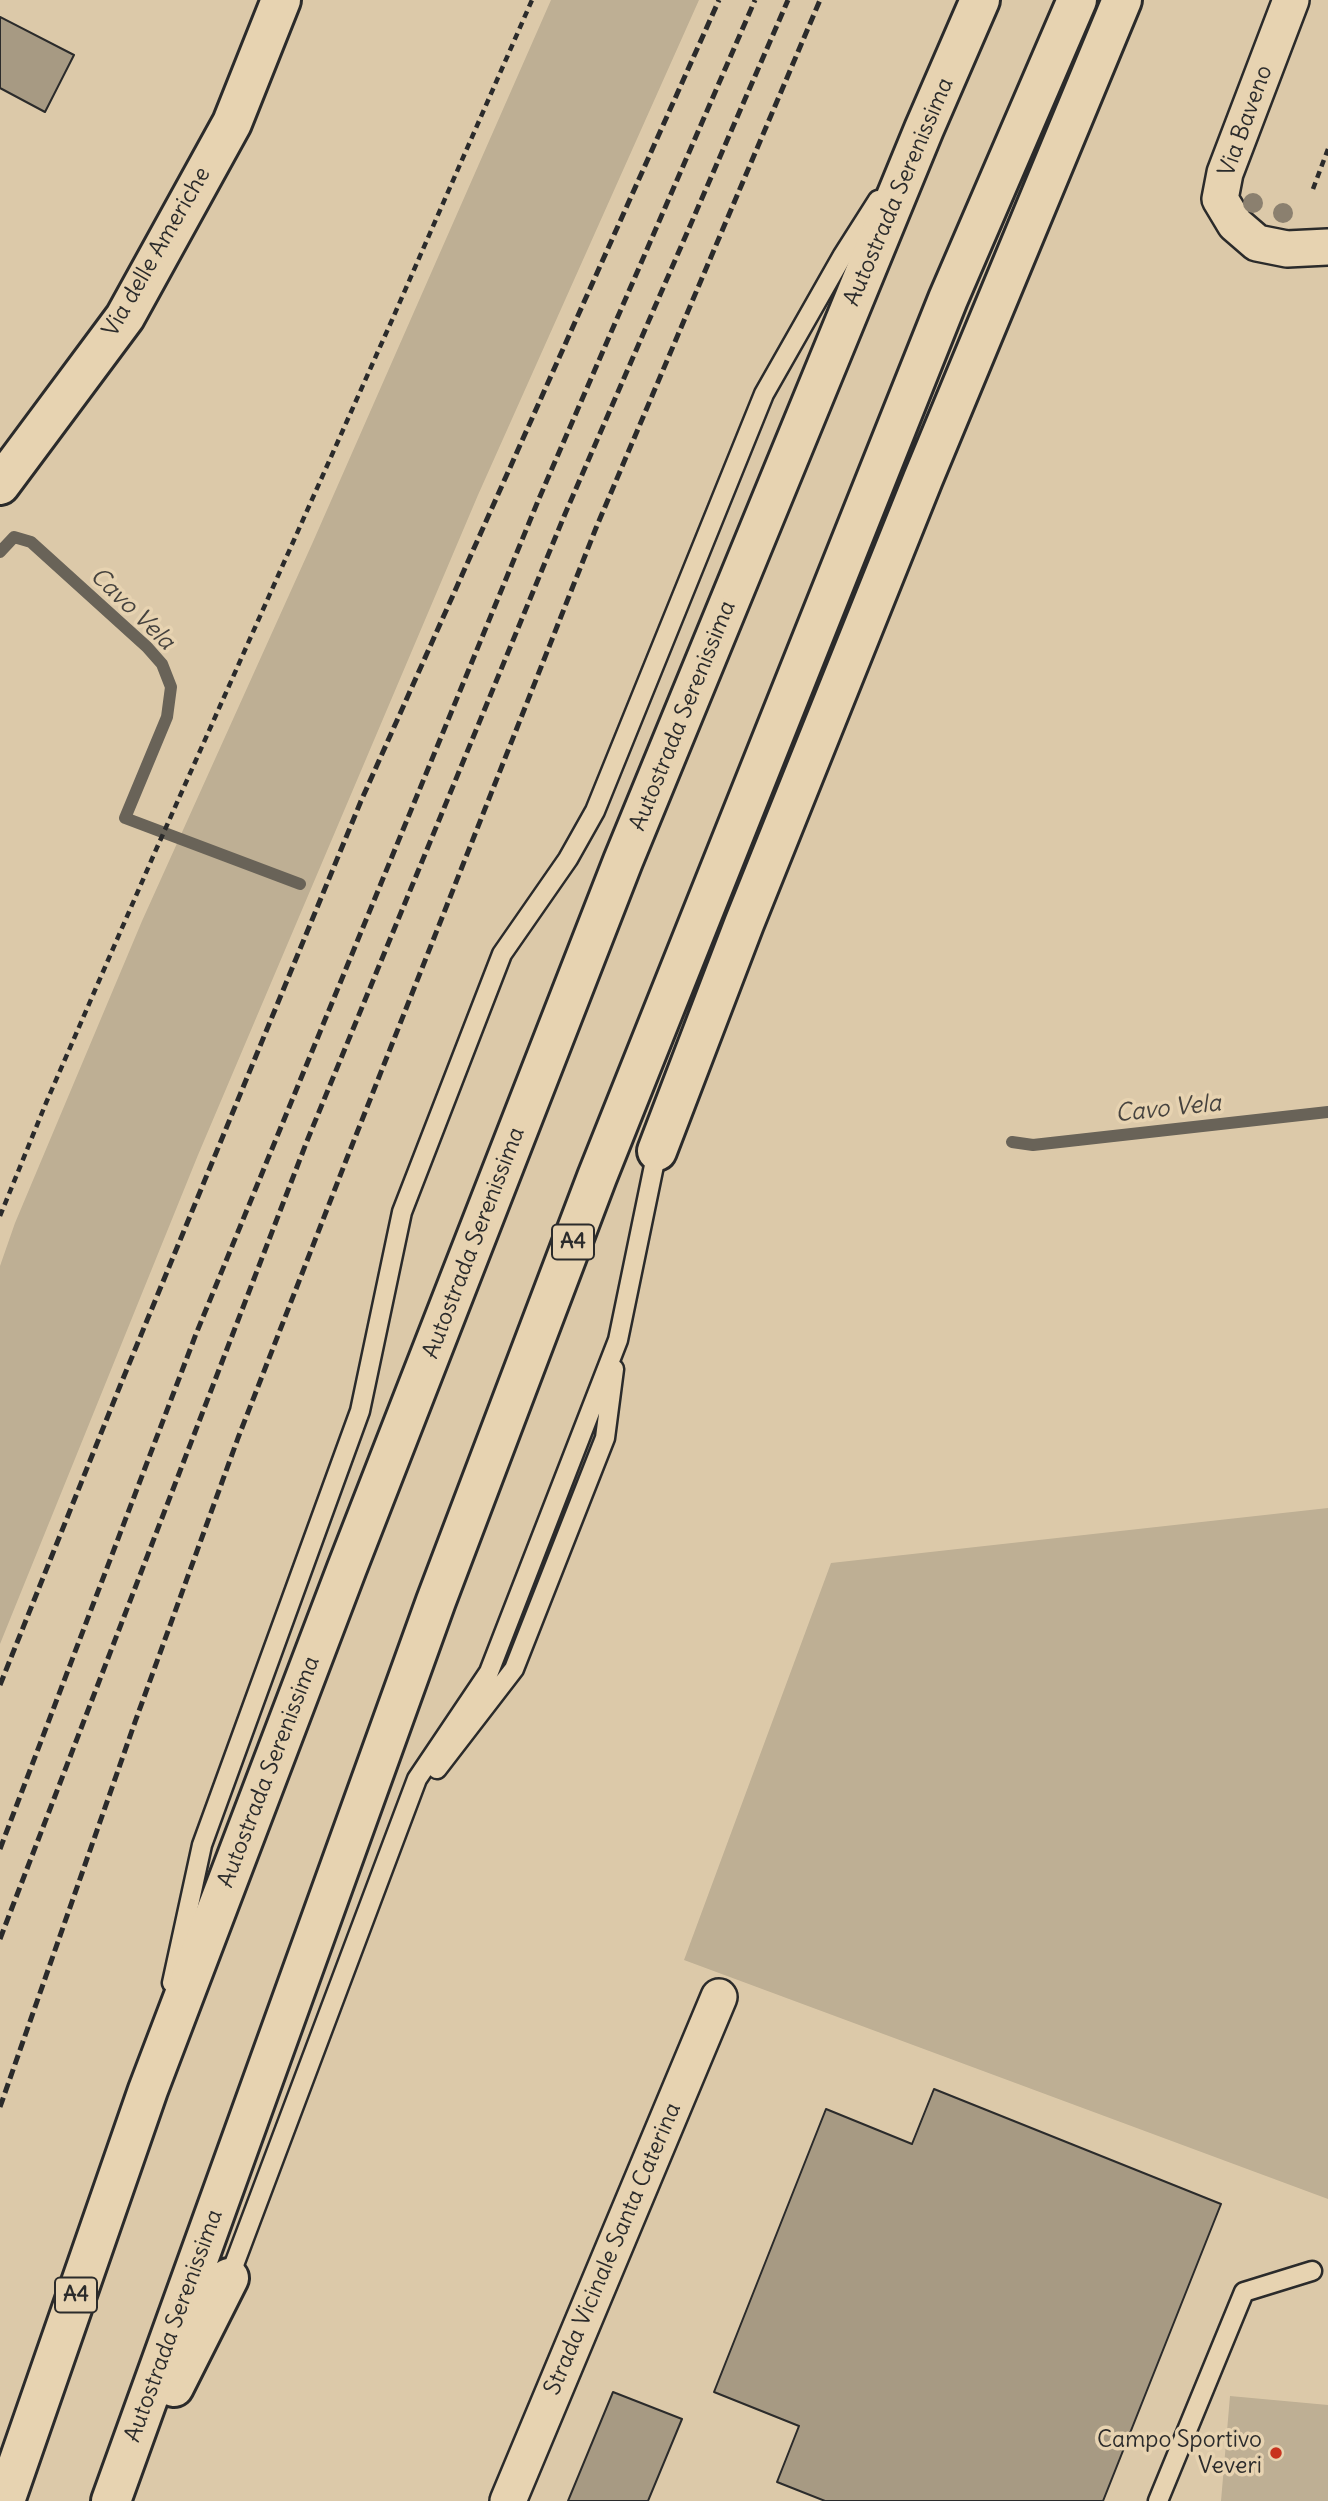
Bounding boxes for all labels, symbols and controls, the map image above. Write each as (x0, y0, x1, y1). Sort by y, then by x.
street label: Via Baveno (1213, 62, 1279, 180)
street label: Autostrada Serenissima (838, 74, 960, 310)
street label: Via delle Americhe (97, 162, 217, 342)
water label: Cavo Vela (84, 562, 180, 656)
street label: Autostrada Serenissima (624, 597, 742, 835)
water label: Cavo Vela (1114, 1089, 1222, 1129)
street label: Autostrada Serenissima (417, 1123, 531, 1363)
road number: A4 (552, 1224, 594, 1260)
street label: Autostrada Serenissima (212, 1652, 326, 1892)
street label: Strada Vicinale Santa Caterina (539, 2099, 687, 2399)
street label: Autostrada Serenissima (119, 2206, 229, 2446)
road number: A4 (55, 2278, 97, 2312)
place label: Campo Sportivo Veveri (1097, 2426, 1262, 2480)
marker: Campo Sportivo Veveri (1268, 2445, 1284, 2461)

